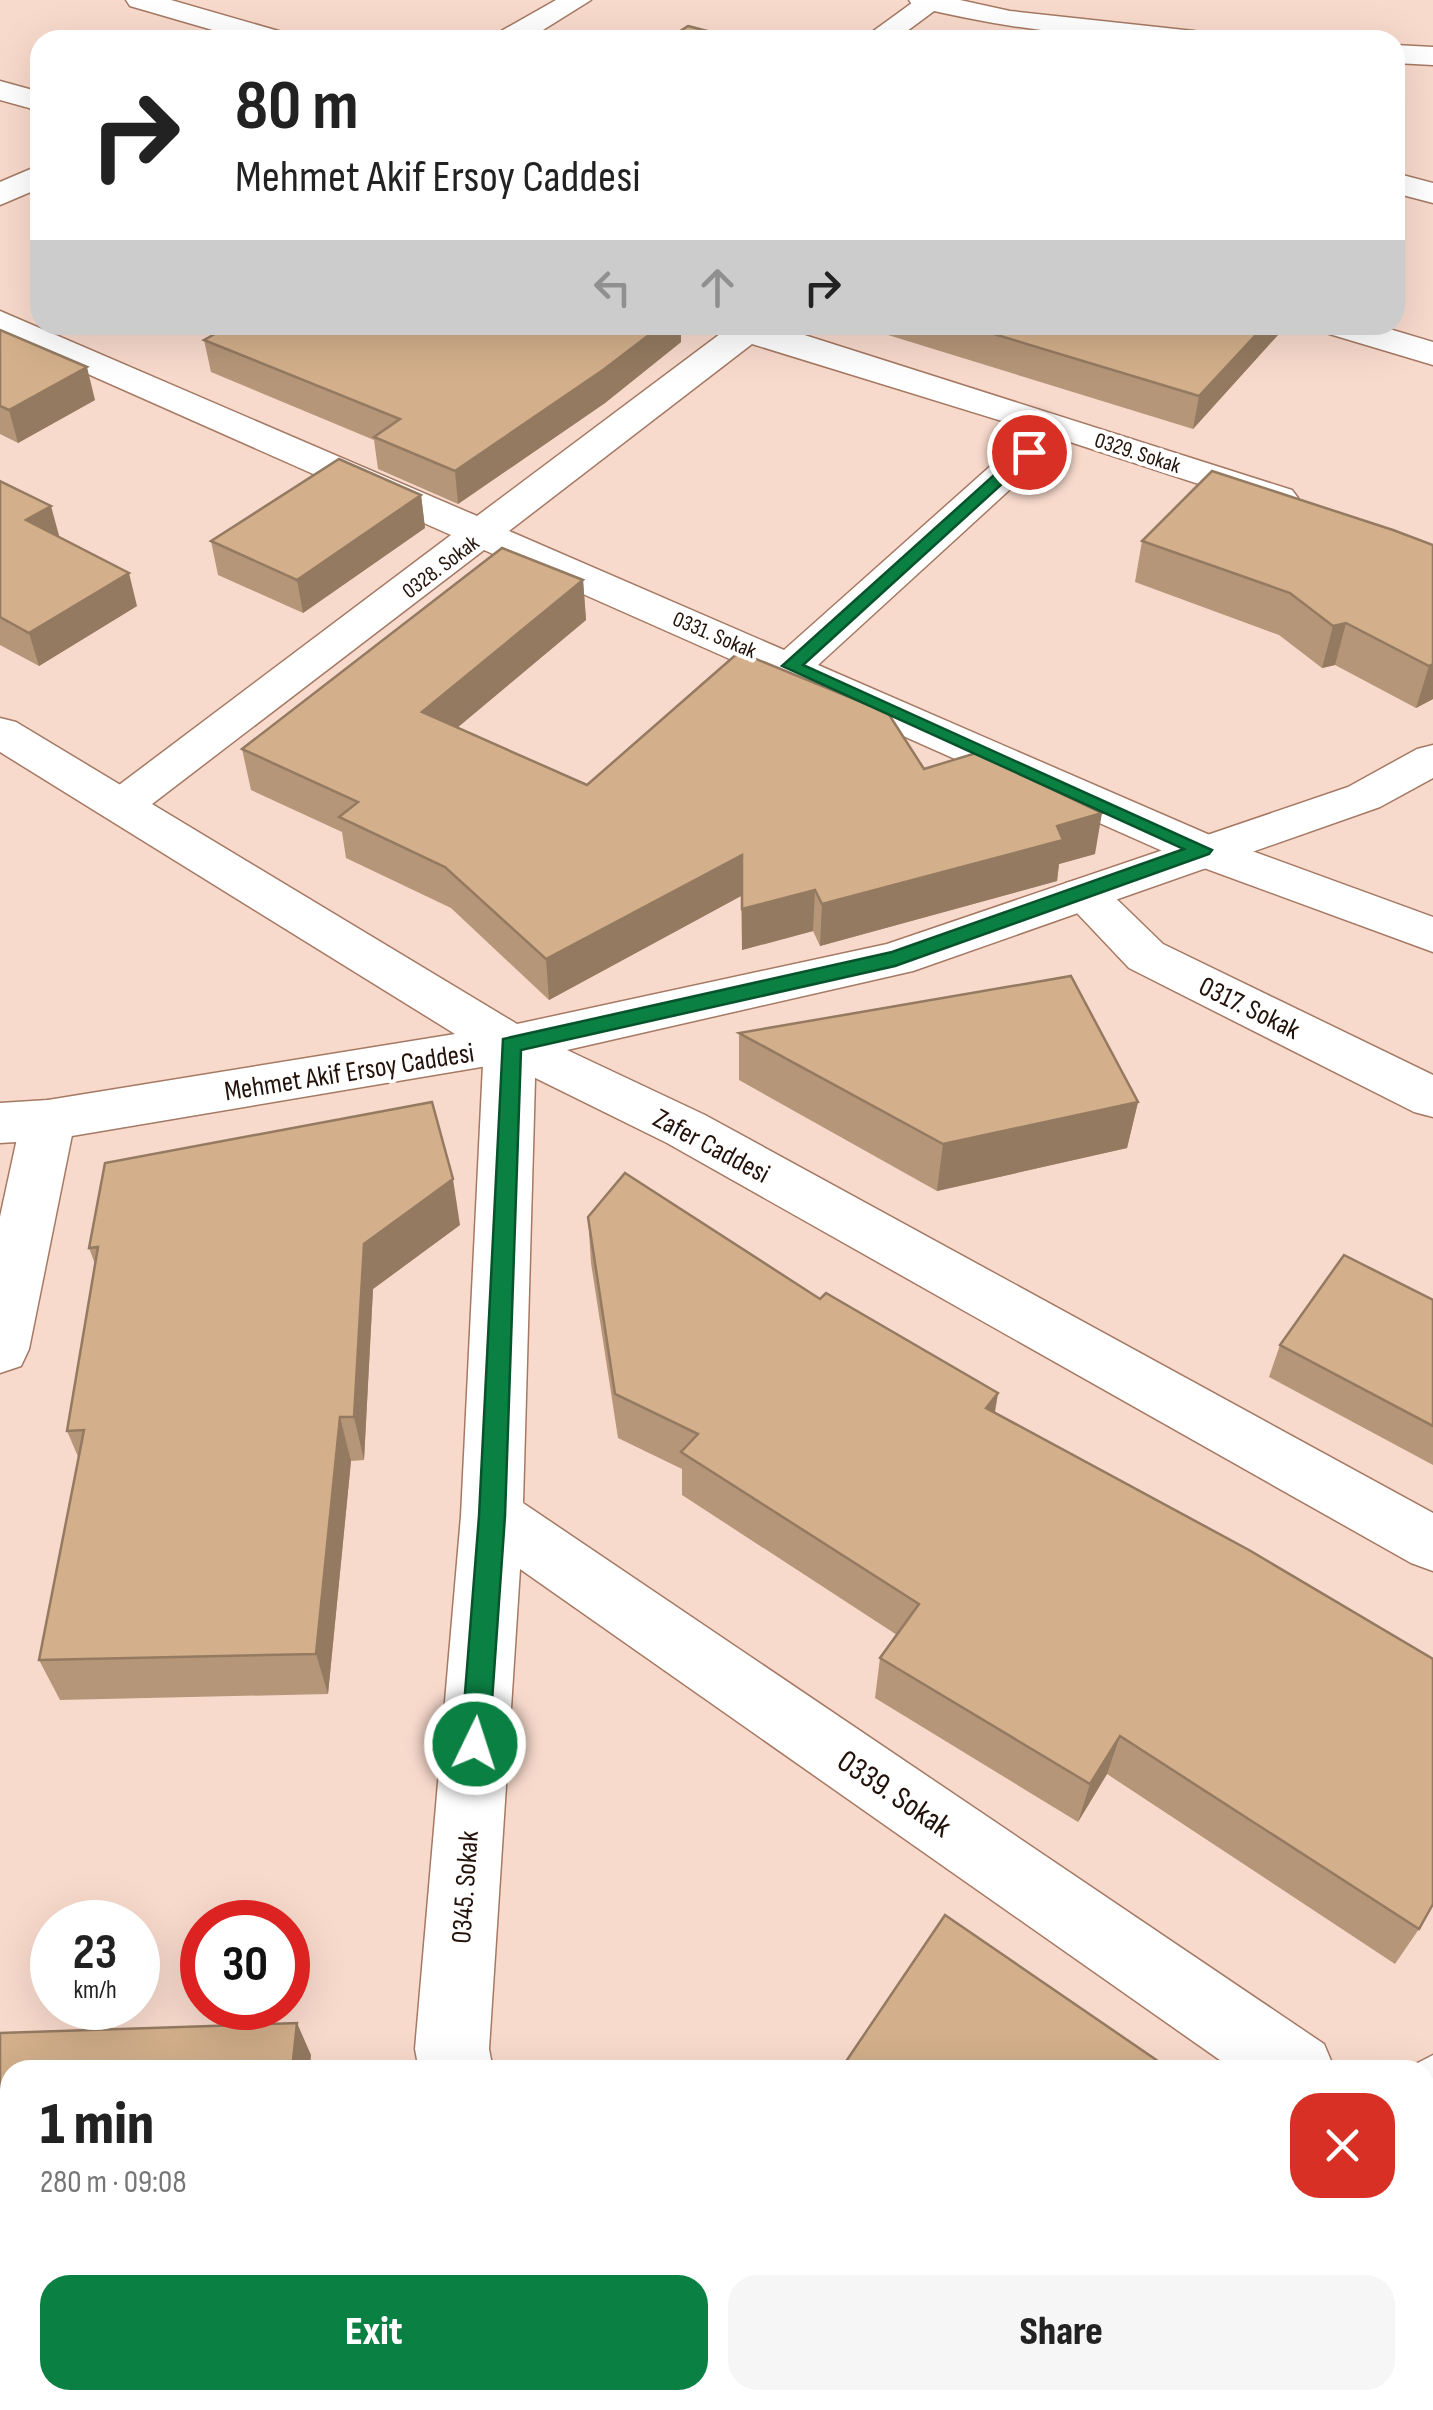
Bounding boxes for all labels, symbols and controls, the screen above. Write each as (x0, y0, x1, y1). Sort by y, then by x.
text: 80 m (235, 65, 359, 149)
icon: right (70, 70, 200, 200)
text: Mehmet Akif Ersoy Caddesi (235, 150, 641, 205)
icon: left (585, 260, 640, 315)
icon: ahead (690, 260, 745, 315)
icon: right (795, 260, 850, 315)
pin (987, 410, 1072, 495)
icon: arrive (1002, 425, 1057, 480)
street label: 0329. Sokak (1091, 427, 1185, 480)
street label: 0328. Sokak (397, 529, 485, 605)
street label: 0331. Sokak (669, 606, 761, 665)
street label: 0317. Sokak (1193, 970, 1305, 1047)
street label: Mehmet Akif Ersoy Caddesi (222, 1036, 476, 1109)
street label: Zafer Caddesi (647, 1102, 775, 1191)
position arrow (423, 1692, 527, 1796)
street label: 0339. Sokak (830, 1742, 959, 1847)
street label: 0345. Sokak (445, 1829, 486, 1945)
speed limit sign: 30 (180, 1900, 310, 2030)
text: 23 (73, 1923, 117, 1983)
text: km/h (73, 1975, 117, 2006)
text: 1 min (40, 2089, 154, 2161)
button: close (1290, 2093, 1395, 2198)
text: 280 m · 09:08 (40, 2163, 186, 2202)
button: Exit (40, 2275, 708, 2390)
button: Share (728, 2275, 1395, 2390)

